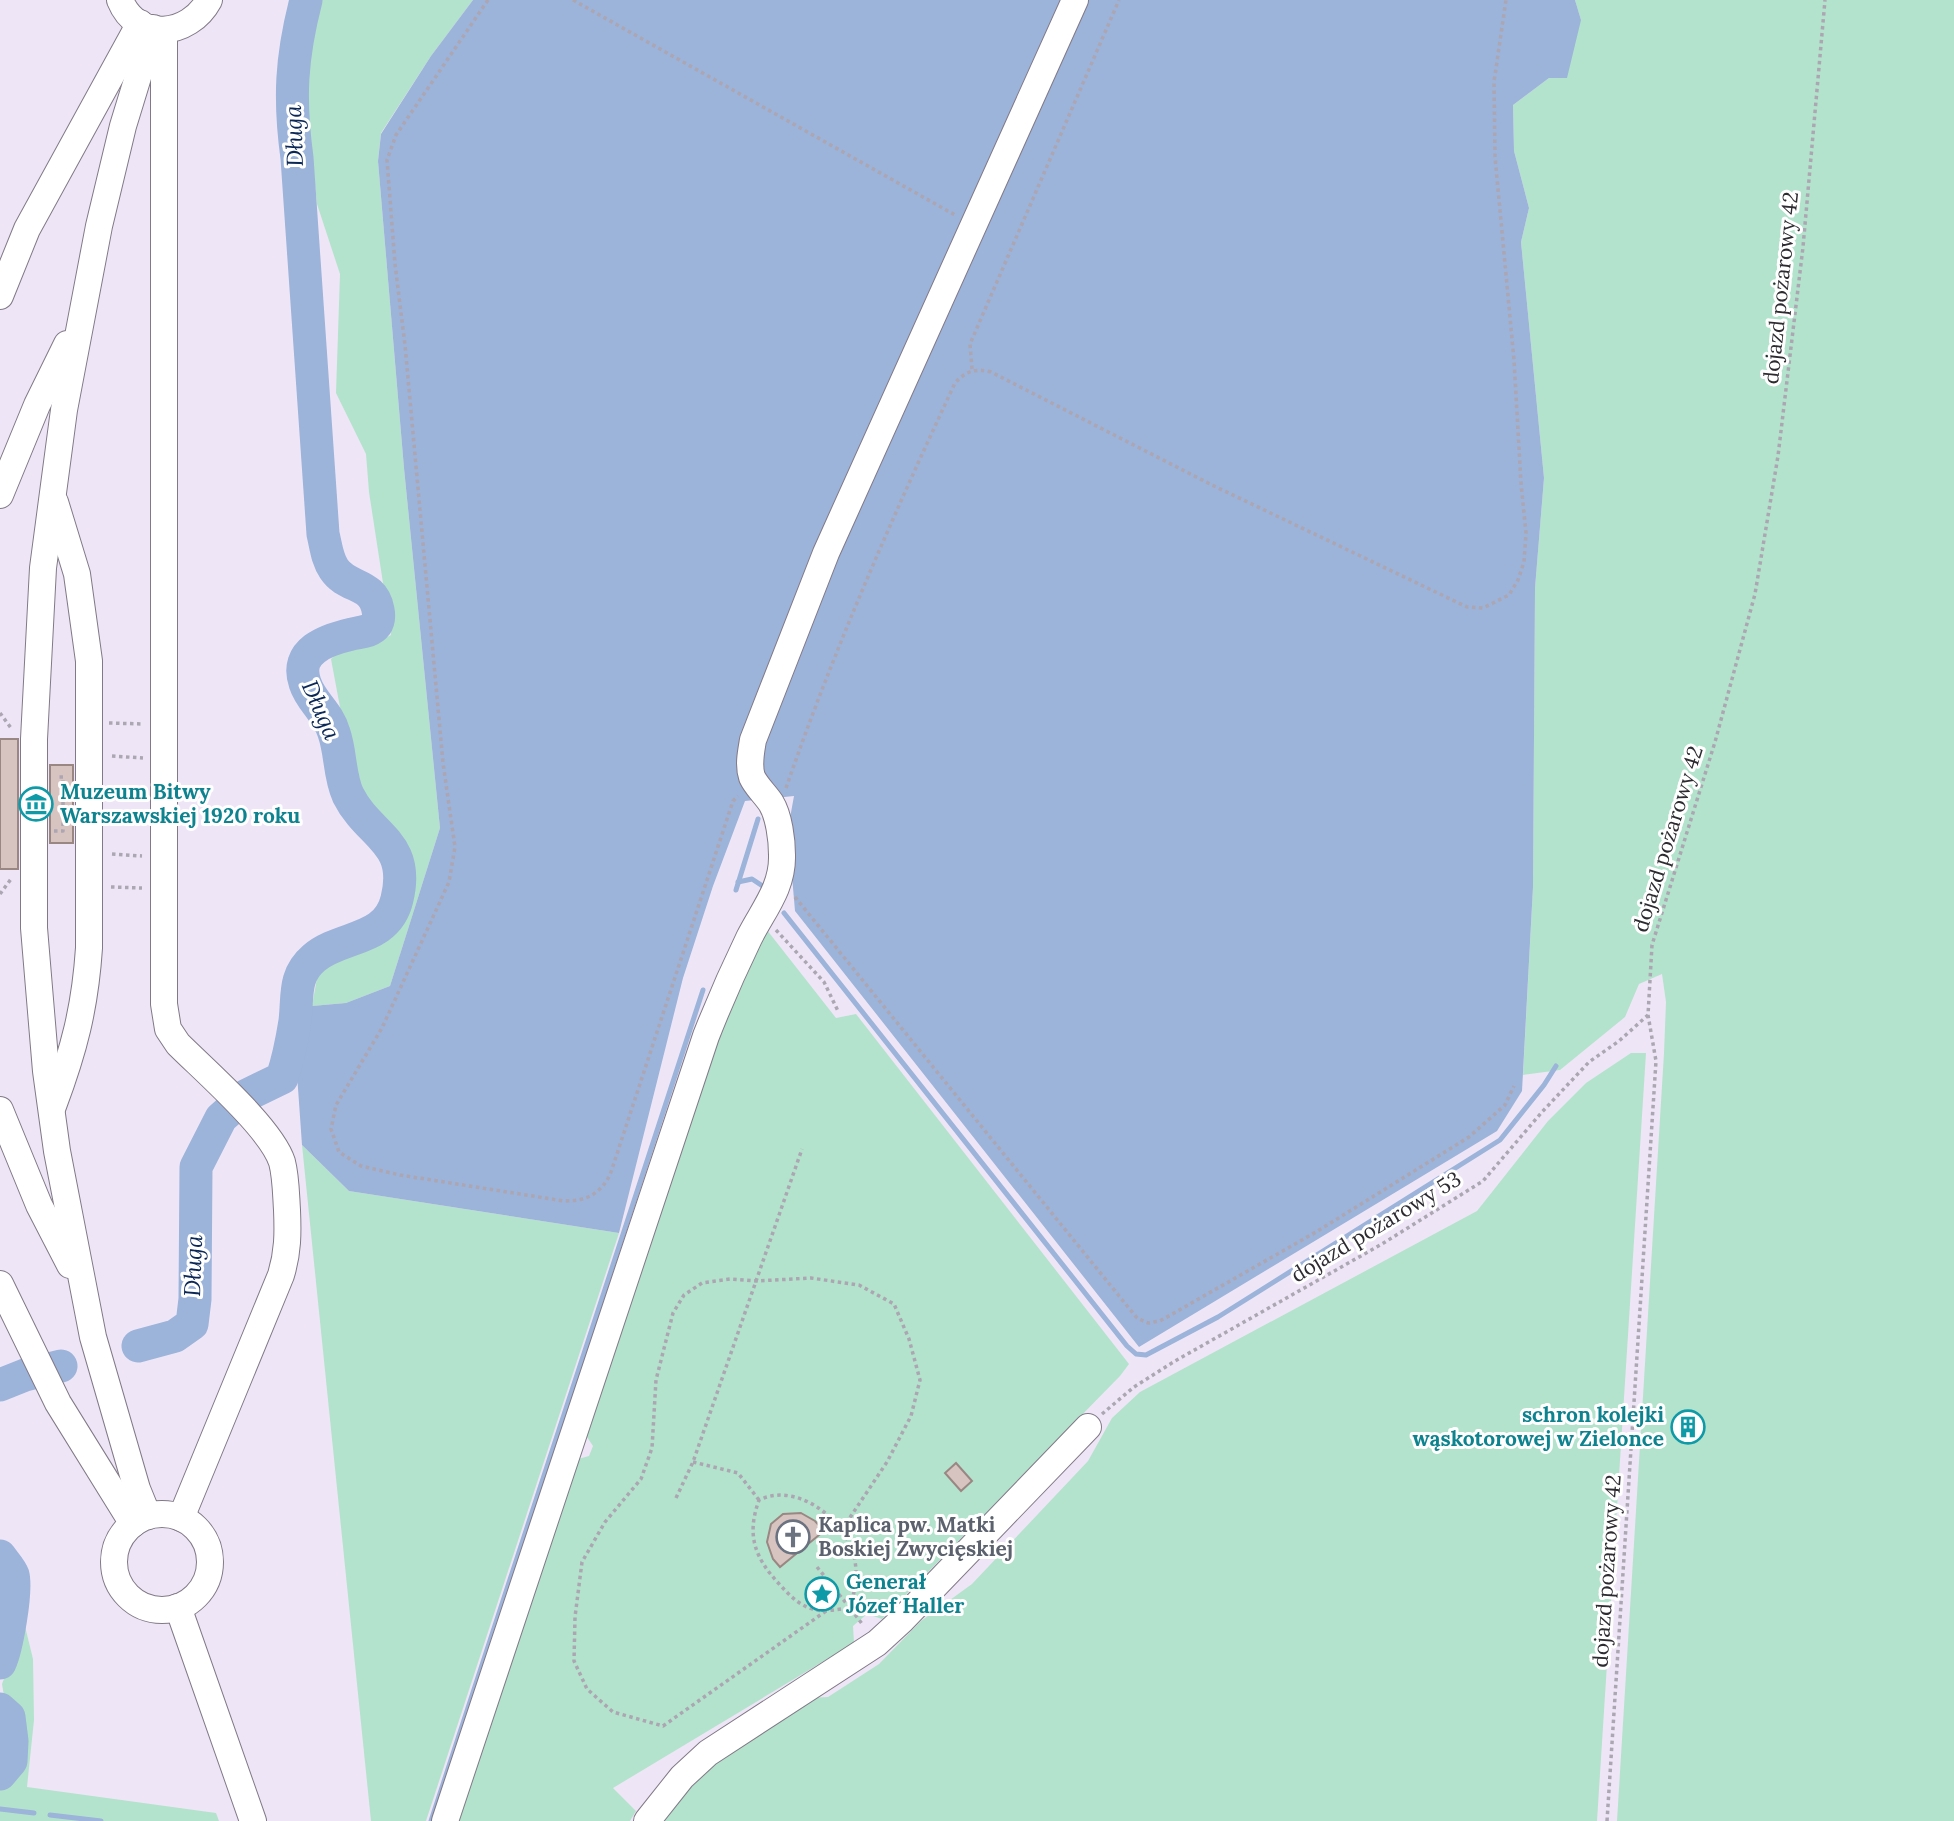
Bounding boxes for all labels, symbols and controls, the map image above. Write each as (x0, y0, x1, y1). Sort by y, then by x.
water label: Długa (278, 104, 309, 167)
street label: dojazd pożarowy 42 (1757, 190, 1804, 385)
water label: Długa (296, 676, 347, 744)
street label: dojazd pożarowy 42 (1626, 742, 1709, 935)
place label: Muzeum Bitwy Warszawskiej 1920 roku (60, 778, 300, 829)
museum icon: Muzeum Bitwy Warszawskiej 1920 roku (17, 785, 55, 823)
street label: dojazd pożarowy 53 (1286, 1165, 1466, 1288)
water label: Długa (177, 1234, 208, 1297)
place label: schron kolejki wąskotorowej w Zielonce (1413, 1401, 1664, 1452)
building icon: schron kolejki wąskotorowej w Zielonce (1669, 1408, 1707, 1446)
street label: dojazd pożarowy 42 (1586, 1474, 1627, 1668)
place label: Kaplica pw. Matki Boskiej Zwycięskiej (818, 1511, 1013, 1562)
church icon: Kaplica pw. Matki Boskiej Zwycięskiej (774, 1518, 812, 1556)
place label: Generał Józef Haller (846, 1568, 964, 1619)
place icon: Generał Józef Haller (803, 1575, 841, 1613)

